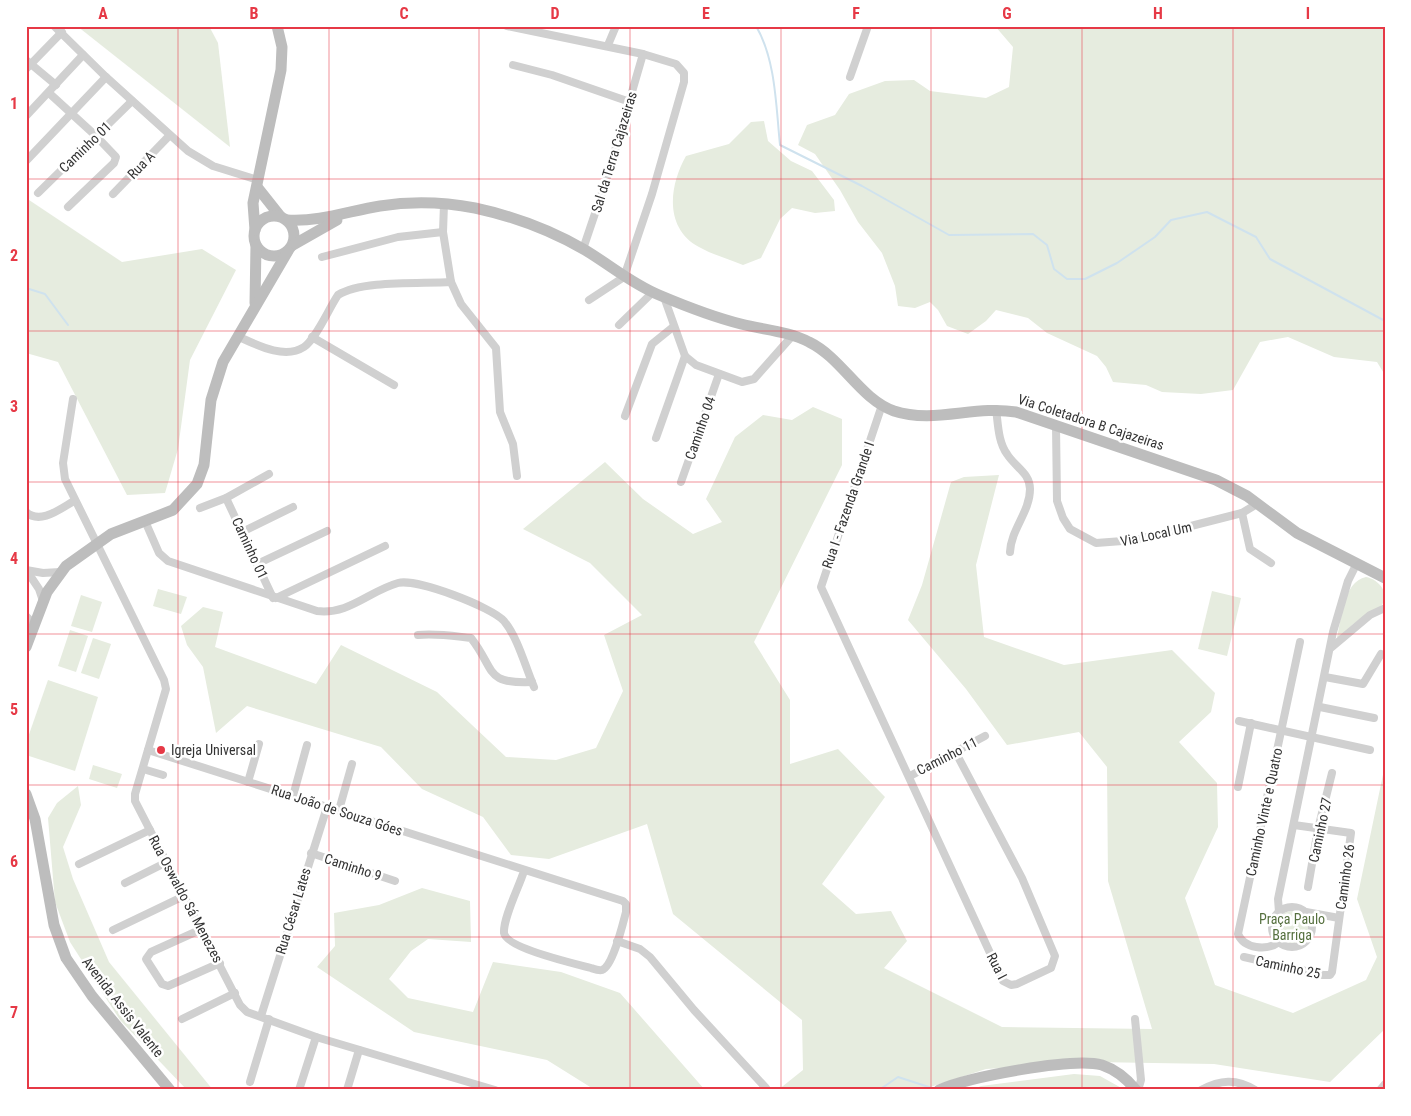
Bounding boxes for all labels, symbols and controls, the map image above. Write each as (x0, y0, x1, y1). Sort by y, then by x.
text: A (98, 4, 108, 23)
text: B (250, 4, 259, 23)
text: C (399, 4, 409, 23)
text: D (550, 4, 560, 23)
text: E (702, 4, 710, 23)
text: F (852, 4, 860, 23)
text: G (1002, 4, 1012, 23)
text: H (1153, 4, 1163, 23)
text: I (1306, 4, 1310, 23)
street label: Sal da Terra Cajazeiras (588, 90, 640, 214)
text: 1 (10, 94, 18, 113)
street label: Caminho 01 (56, 118, 114, 176)
street label: Rua A (124, 148, 158, 182)
text: 2 (10, 246, 18, 265)
street label: Via Coletadora B Cajazeiras (1016, 391, 1166, 453)
street label: Caminho 04 (682, 394, 718, 462)
text: 3 (10, 397, 18, 416)
street label: Rua I - Fazenda Grande I (819, 440, 877, 570)
street label: Caminho 01 (229, 515, 271, 581)
street label: Via Local Um (1119, 519, 1193, 549)
text: 4 (10, 549, 18, 568)
text: 5 (10, 700, 18, 719)
street label: Caminho 11 (914, 734, 980, 778)
place label: Igreja Universal (171, 742, 256, 758)
marker: Igreja Universal (155, 744, 167, 756)
street label: Caminho Vinte e Quatro (1243, 746, 1285, 878)
street label: Rua João de Souza Góes (269, 781, 405, 839)
street label: Caminho 27 (1305, 796, 1335, 864)
street label: Rua Oswaldo Sá Menezes (146, 833, 226, 965)
street label: Caminho 26 (1332, 843, 1358, 911)
street label: Caminho 9 (322, 850, 384, 884)
text: 6 (10, 852, 18, 871)
street label: Rua César Lates (272, 866, 314, 956)
park label: Praça Paulo Barriga (1259, 911, 1325, 943)
street label: Rua I (984, 950, 1010, 982)
street label: Caminho 25 (1254, 952, 1322, 982)
street label: Avenida Assis Valente (79, 954, 167, 1060)
text: 7 (10, 1003, 18, 1022)

